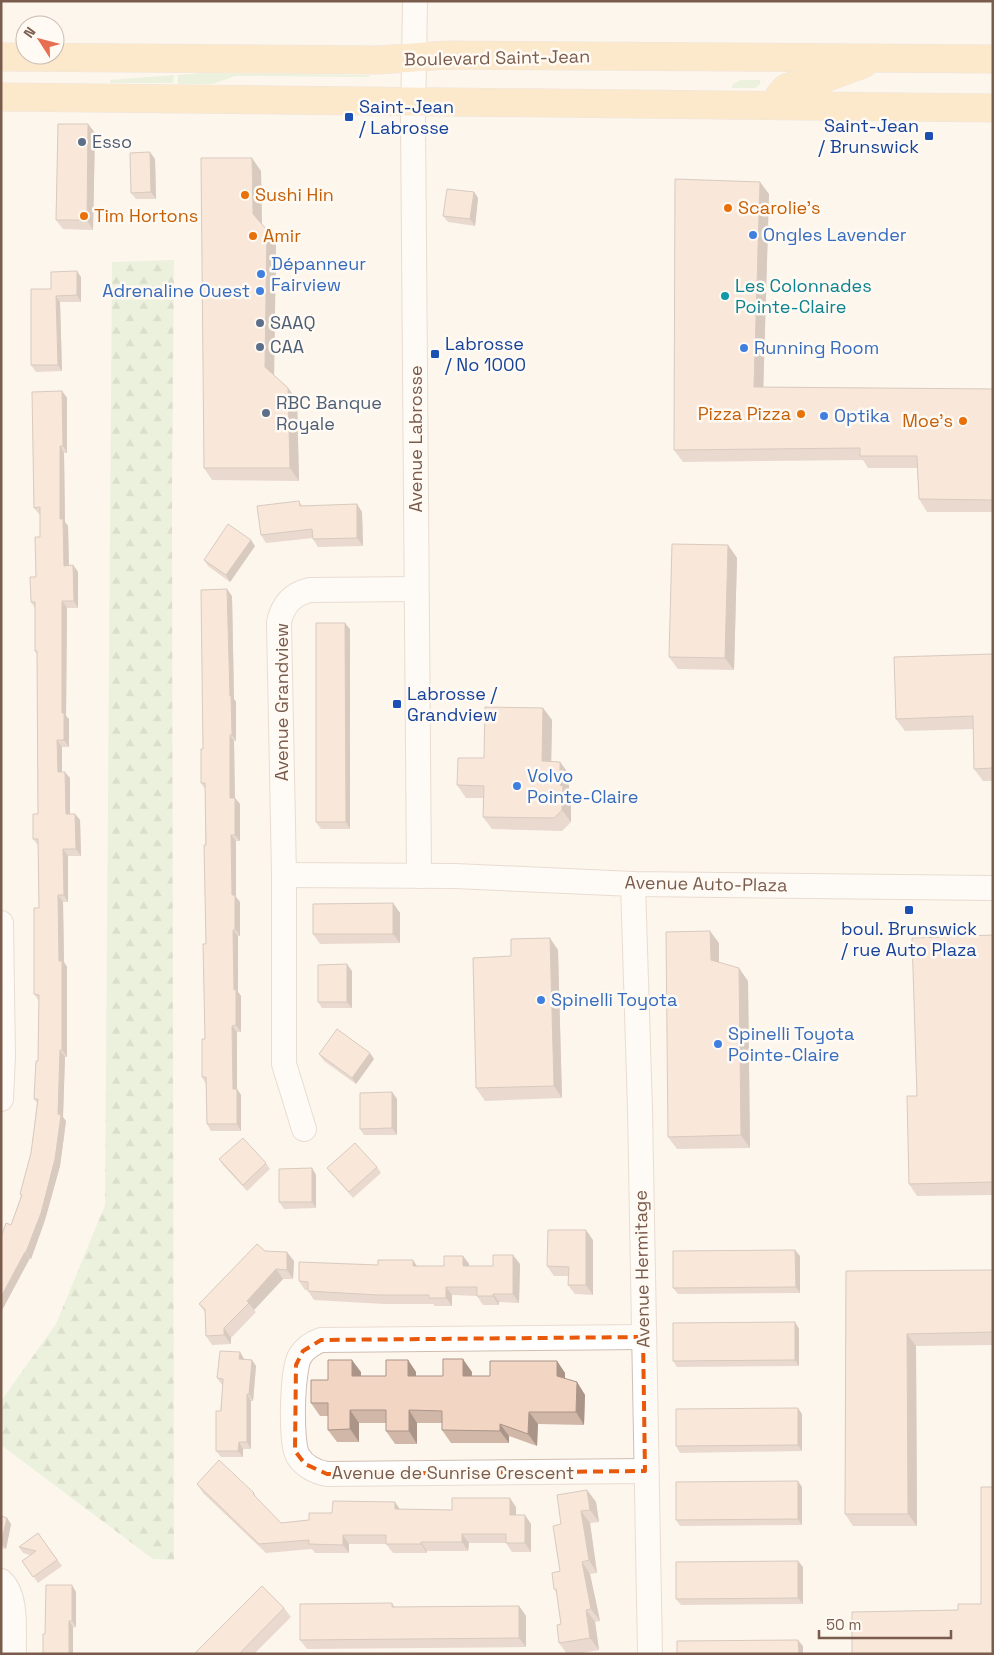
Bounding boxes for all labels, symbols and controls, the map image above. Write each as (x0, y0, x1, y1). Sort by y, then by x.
north arrow (15, 15, 65, 65)
text: N (19, 23, 40, 41)
street label: Boulevard Saint-Jean (404, 44, 590, 71)
place label: Saint-Jean / Labrosse (359, 95, 454, 139)
marker: Saint-Jean / Labrosse (343, 111, 355, 123)
place label: Saint-Jean / Brunswick (818, 114, 919, 158)
place label: Esso (92, 130, 132, 153)
marker: Saint-Jean / Brunswick (923, 130, 935, 142)
marker: Esso (76, 136, 88, 148)
place label: Sushi Hin (255, 183, 334, 206)
marker: Sushi Hin (239, 189, 251, 201)
place label: Scarolie's (738, 196, 821, 219)
marker: Scarolie's (722, 202, 734, 214)
place label: Tim Hortons (94, 204, 198, 227)
marker: Tim Hortons (78, 210, 90, 222)
place label: Ongles Lavender (763, 223, 907, 246)
place label: Amir (263, 224, 301, 247)
marker: Ongles Lavender (747, 229, 759, 241)
marker: Amir (247, 230, 259, 242)
place label: Dépanneur Fairview (271, 252, 366, 296)
marker: Dépanneur Fairview (255, 268, 267, 280)
place label: Les Colonnades Pointe-Claire (735, 274, 872, 318)
place label: Adrenaline Ouest (102, 279, 250, 302)
marker: Adrenaline Ouest (254, 285, 266, 297)
marker: Les Colonnades Pointe-Claire (719, 290, 731, 302)
place label: SAAQ (270, 311, 316, 334)
marker: SAAQ (254, 317, 266, 329)
place label: Labrosse / No 1000 (445, 332, 526, 376)
place label: CAA (270, 335, 304, 358)
place label: Running Room (754, 336, 879, 359)
marker: CAA (254, 341, 266, 353)
marker: Running Room (738, 342, 750, 354)
marker: Labrosse / No 1000 (429, 348, 441, 360)
street label: Avenue Labrosse (404, 365, 427, 513)
place label: RBC Banque Royale (276, 391, 382, 435)
place label: Pizza Pizza (698, 402, 791, 425)
place label: Optika (834, 404, 890, 427)
marker: RBC Banque Royale (260, 407, 272, 419)
marker: Pizza Pizza (795, 408, 807, 420)
place label: Moe's (902, 409, 953, 432)
marker: Optika (818, 410, 830, 422)
marker: Moe's (957, 415, 969, 427)
street label: Avenue Grandview (270, 623, 293, 781)
place label: Labrosse / Grandview (407, 682, 498, 726)
marker: Labrosse / Grandview (391, 698, 403, 710)
place label: Volvo Pointe-Claire (527, 764, 639, 808)
marker: Volvo Pointe-Claire (511, 780, 523, 792)
street label: Avenue Auto-Plaza (624, 871, 788, 896)
marker: boul. Brunswick / rue Auto Plaza (903, 904, 915, 916)
place label: boul. Brunswick / rue Auto Plaza (841, 917, 977, 961)
place label: Spinelli Toyota (551, 988, 677, 1011)
marker: Spinelli Toyota (535, 994, 547, 1006)
place label: Spinelli Toyota Pointe-Claire (728, 1022, 854, 1066)
marker: Spinelli Toyota Pointe-Claire (712, 1038, 724, 1050)
street label: Avenue Hermitage (629, 1190, 654, 1348)
street label: Avenue de Sunrise Crescent (332, 1461, 574, 1484)
scale bar (819, 1608, 952, 1640)
text: 50 m (826, 1615, 861, 1634)

